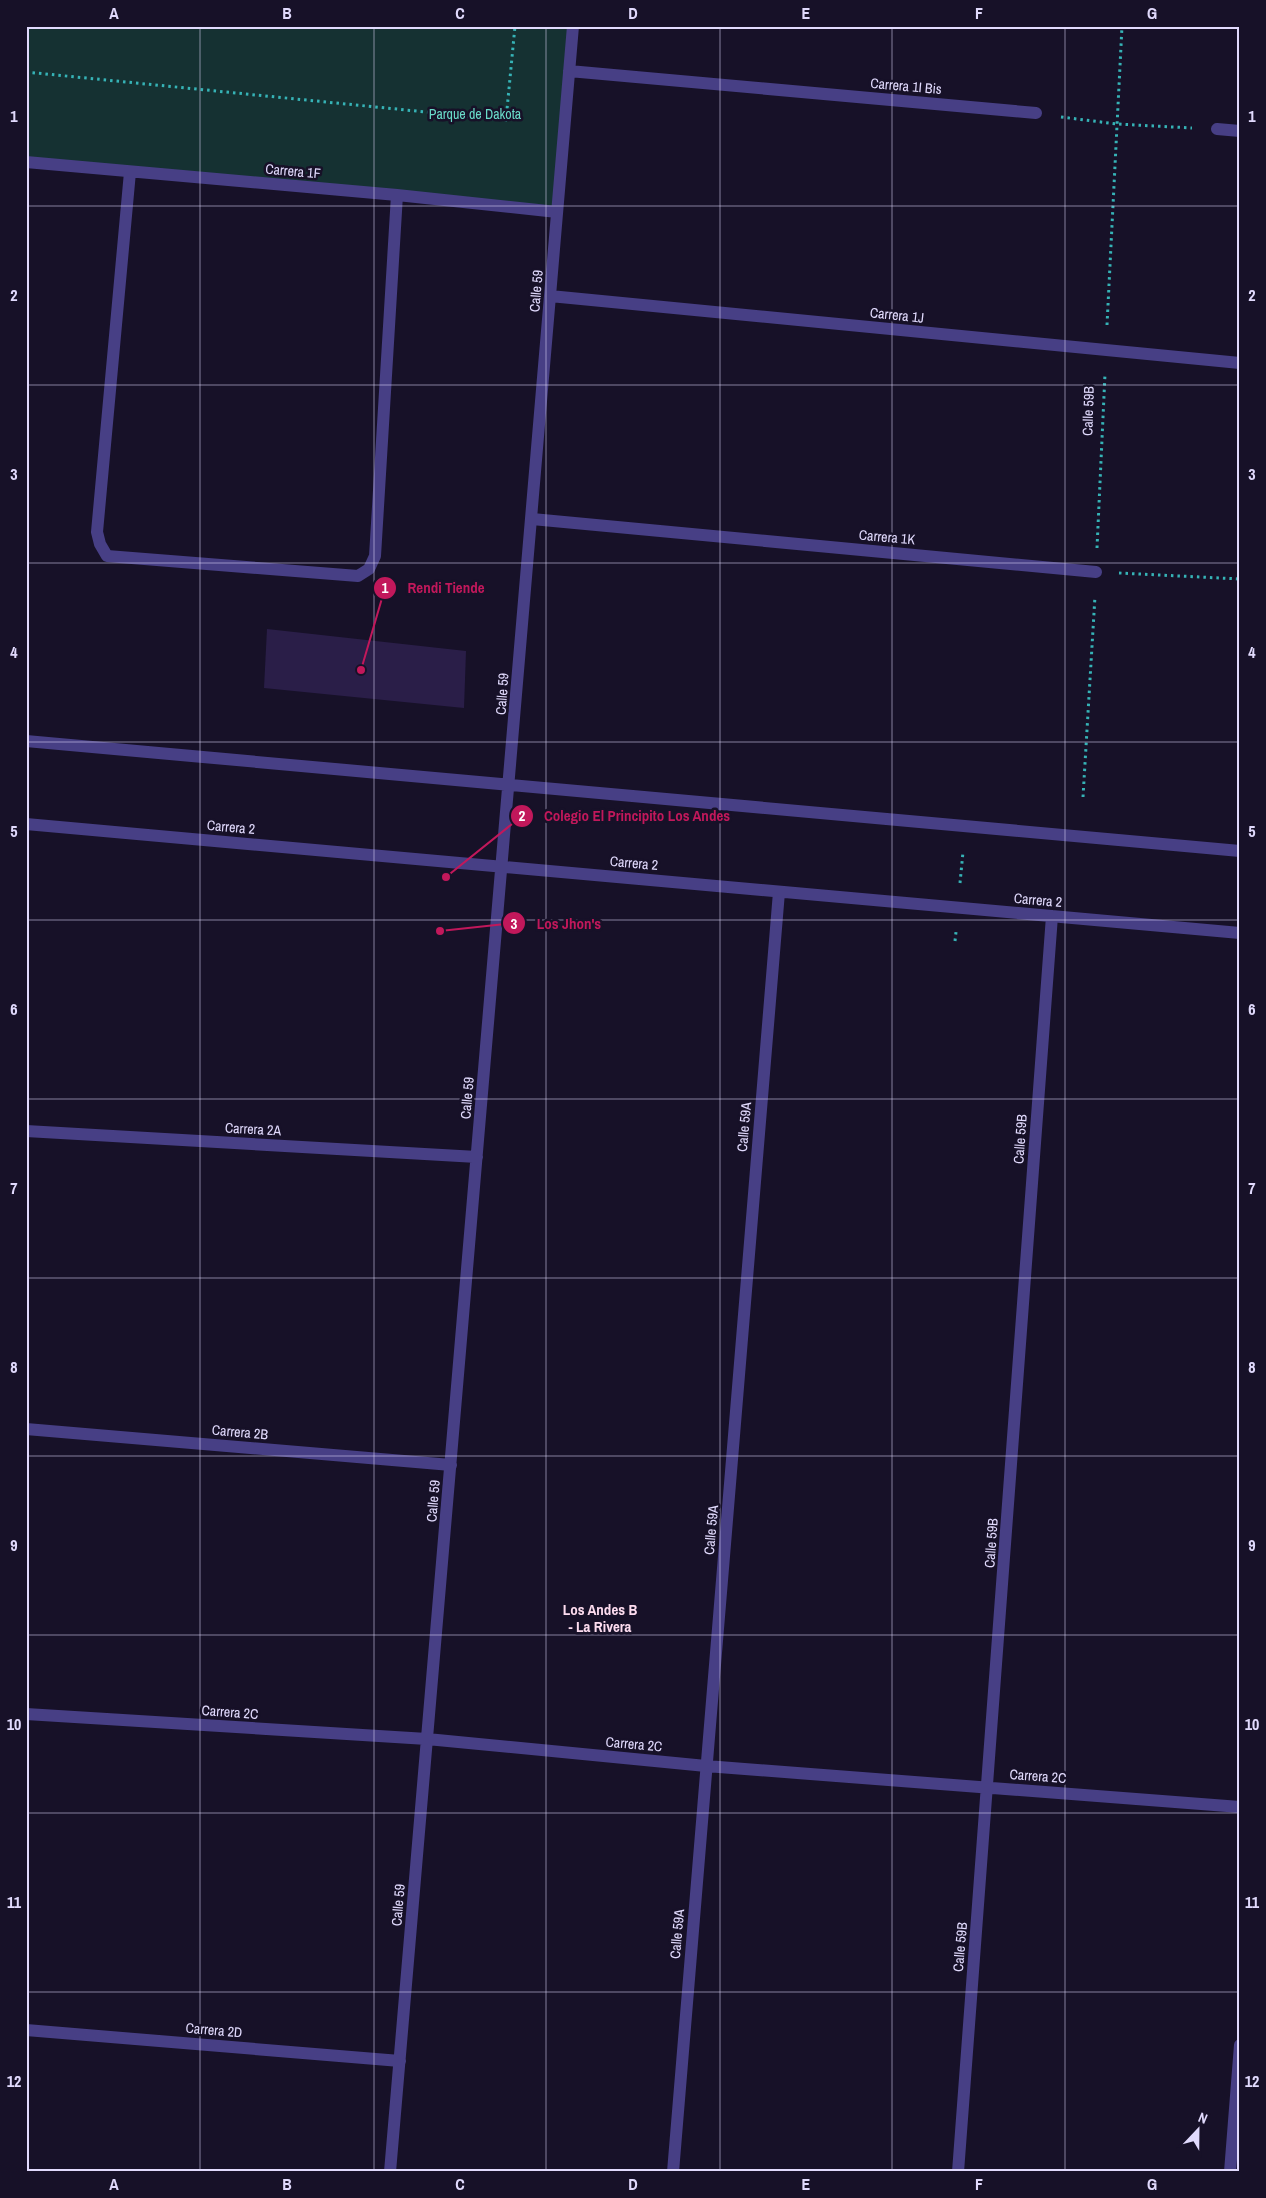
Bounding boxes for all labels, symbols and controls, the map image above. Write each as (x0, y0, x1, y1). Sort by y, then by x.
text: A (109, 2, 119, 24)
text: B (282, 2, 292, 24)
text: C (455, 2, 465, 24)
text: D (628, 2, 638, 24)
text: E (802, 2, 811, 24)
text: F (975, 2, 983, 24)
text: G (1147, 2, 1157, 24)
street label: Carrera 1I Bis (870, 74, 943, 98)
text: 1 (10, 105, 18, 127)
park label: Parque de Dakota (429, 105, 522, 123)
text: 1 (1248, 105, 1256, 127)
street label: Carrera 1F (265, 160, 321, 182)
street label: Calle 59 (525, 269, 547, 313)
text: 2 (10, 284, 18, 306)
text: 2 (1248, 284, 1256, 306)
street label: Carrera 1J (869, 303, 925, 327)
street label: Calle 59B (1078, 385, 1098, 436)
text: 3 (10, 463, 18, 485)
text: 3 (1248, 463, 1256, 485)
street label: Carrera 1K (858, 526, 916, 548)
callout: Rendi Tiende (372, 573, 494, 603)
text: 1 (382, 577, 389, 598)
text: Rendi Tiende (407, 577, 485, 598)
text: 4 (10, 641, 18, 663)
text: 4 (1248, 641, 1256, 663)
street label: Calle 59 (492, 672, 512, 716)
callout: Colegio El Principito Los Andes (509, 801, 741, 831)
text: 2 (519, 805, 526, 826)
text: Colegio El Principito Los Andes (544, 805, 730, 826)
street label: Carrera 2 (206, 816, 256, 838)
text: 5 (10, 820, 18, 842)
text: 5 (1248, 820, 1256, 842)
street label: Carrera 2 (609, 852, 659, 874)
street label: Carrera 2 (1013, 889, 1063, 911)
callout: Los Jhon's (501, 908, 611, 938)
text: 3 (511, 913, 518, 934)
text: Los Jhon's (537, 913, 601, 934)
text: 6 (10, 998, 18, 1020)
text: 6 (1248, 998, 1256, 1020)
street label: Calle 59 (456, 1076, 478, 1120)
street label: Calle 59A (733, 1101, 755, 1153)
street label: Calle 59B (1009, 1113, 1031, 1164)
street label: Carrera 2A (224, 1119, 282, 1139)
text: 7 (10, 1177, 18, 1199)
text: 7 (1248, 1177, 1256, 1199)
text: 8 (10, 1356, 18, 1378)
text: 8 (1248, 1356, 1256, 1378)
street label: Carrera 2B (211, 1421, 269, 1443)
street label: Calle 59 (422, 1479, 444, 1523)
street label: Calle 59A (700, 1504, 722, 1556)
street label: Calle 59B (980, 1517, 1002, 1568)
text: 9 (10, 1534, 18, 1556)
text: 9 (1248, 1534, 1256, 1556)
district label: Los Andes B - La Rivera (563, 1599, 637, 1637)
street label: Carrera 2C (201, 1701, 259, 1723)
text: 10 (7, 1713, 21, 1735)
text: 10 (1245, 1713, 1259, 1735)
street label: Carrera 2C (605, 1733, 663, 1755)
street label: Carrera 2C (1009, 1765, 1067, 1787)
street label: Calle 59 (387, 1883, 409, 1927)
text: 11 (7, 1891, 22, 1913)
text: 11 (1245, 1891, 1260, 1913)
street label: Calle 59A (666, 1908, 688, 1960)
street label: Calle 59B (949, 1921, 971, 1973)
street label: Carrera 2D (185, 2019, 243, 2041)
text: 12 (7, 2070, 21, 2092)
text: 12 (1245, 2070, 1259, 2092)
north arrow (1174, 2106, 1224, 2156)
text: N (1196, 2108, 1210, 2128)
text: A (109, 2173, 119, 2195)
text: B (282, 2173, 292, 2195)
text: C (455, 2173, 465, 2195)
text: D (628, 2173, 638, 2195)
text: E (802, 2173, 811, 2195)
text: F (975, 2173, 983, 2195)
text: G (1147, 2173, 1157, 2195)

